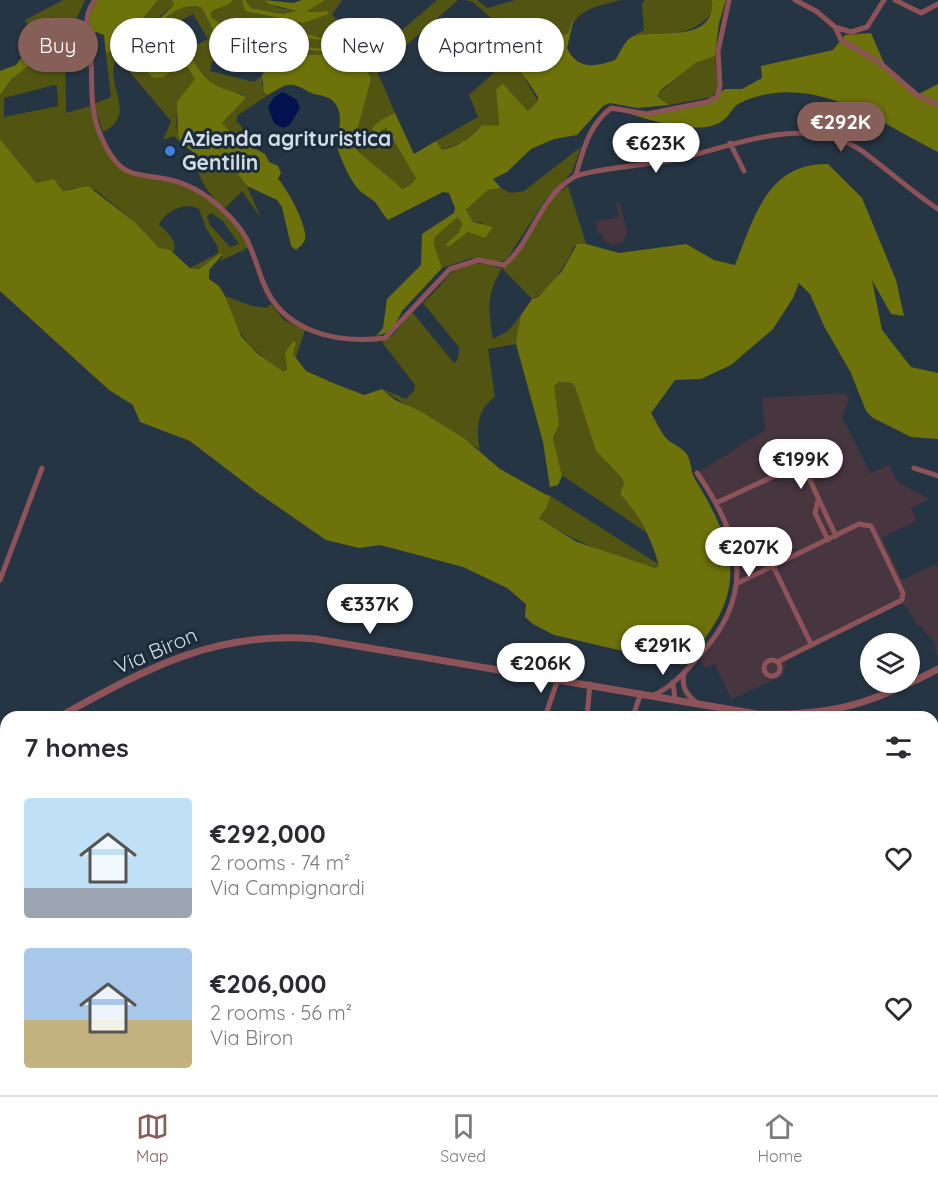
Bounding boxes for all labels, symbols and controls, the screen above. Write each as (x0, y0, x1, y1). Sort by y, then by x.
chip: Buy (18, 18, 98, 72)
chip: Rent (110, 18, 197, 72)
chip: Filters (209, 18, 309, 72)
chip: New (321, 18, 406, 72)
chip: Apartment (418, 18, 564, 72)
pin: €292K (799, 102, 883, 153)
text: €292K (811, 109, 871, 134)
pin: €623K (614, 123, 698, 174)
place label: Azienda agrituristica Gentilin (182, 125, 391, 175)
text: €623K (627, 130, 685, 155)
marker: Azienda agrituristica Gentilin (163, 144, 177, 158)
pin: €199K (759, 439, 843, 490)
text: €199K (773, 446, 829, 471)
pin: €207K (707, 527, 791, 578)
text: €207K (719, 534, 779, 559)
pin: €337K (328, 584, 412, 635)
text: €337K (341, 591, 399, 616)
street label: Via Biron (110, 621, 201, 679)
pin: €291K (621, 625, 705, 676)
text: €291K (635, 632, 691, 657)
map controls (860, 633, 920, 693)
button: layers (860, 633, 920, 693)
pin: €206K (499, 643, 583, 694)
text: €206K (511, 650, 571, 675)
text: 7 homes (24, 731, 129, 764)
icon: filters (882, 731, 915, 764)
text: €292,000 (210, 817, 326, 850)
icon: home (72, 822, 144, 894)
icon: heart (882, 842, 915, 875)
text: 2 rooms · 74 m² (210, 850, 350, 875)
text: Via Campignardi (210, 875, 365, 900)
text: €206,000 (210, 967, 326, 1000)
icon: home (72, 972, 144, 1044)
icon: heart (882, 992, 915, 1025)
text: 2 rooms · 56 m² (210, 1000, 352, 1025)
text: Via Biron (210, 1025, 293, 1050)
tab: Map (136, 1110, 169, 1166)
tab: Saved (440, 1110, 486, 1166)
tab: Home (757, 1110, 802, 1166)

